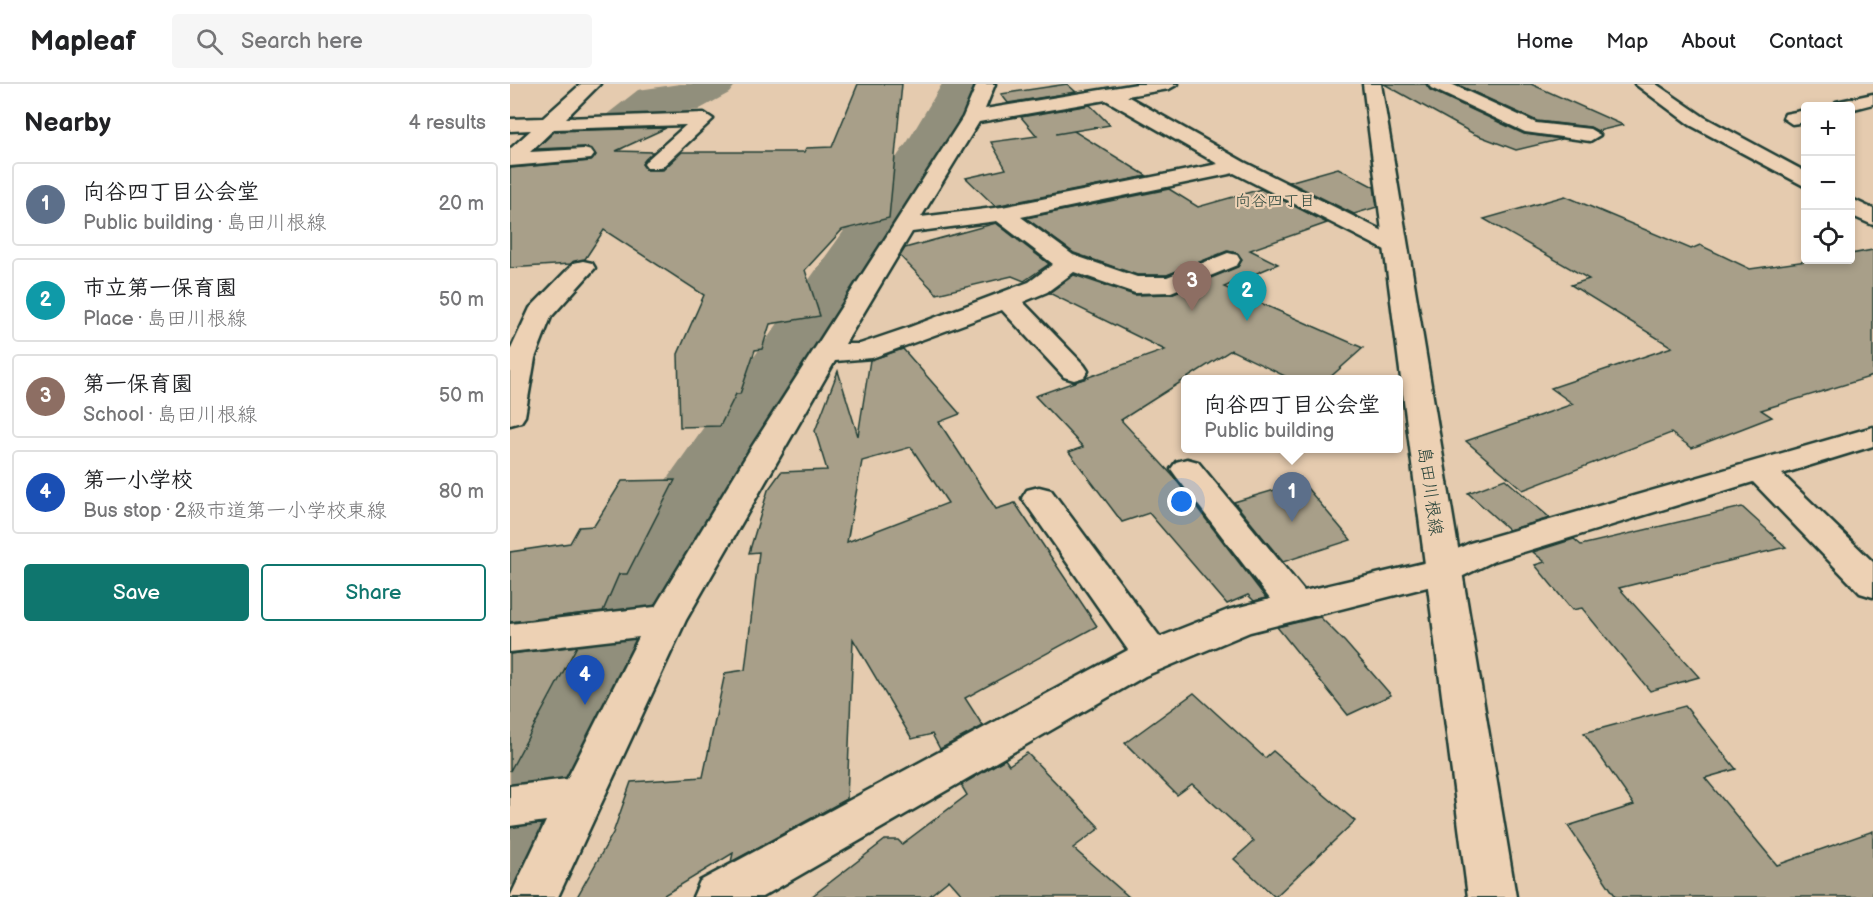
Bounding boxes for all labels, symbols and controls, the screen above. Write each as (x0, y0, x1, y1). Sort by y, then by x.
search box (172, 14, 592, 68)
text: Mapleaf (30, 25, 136, 58)
icon: search (193, 25, 226, 58)
text: Search here (241, 28, 363, 55)
text: Home (1516, 29, 1573, 54)
text: Map (1606, 29, 1648, 54)
text: About (1681, 29, 1736, 54)
text: Contact (1769, 29, 1843, 54)
map controls (1801, 102, 1855, 264)
button: + (1801, 102, 1855, 156)
text: Nearby (24, 108, 111, 139)
text: 4 results (408, 111, 486, 135)
button: − (1801, 156, 1855, 210)
text: 向谷四丁目公会堂 (83, 179, 259, 206)
text: 1 (41, 192, 50, 216)
text: 20 m (439, 192, 484, 216)
district label: 向谷四丁目 (1235, 192, 1315, 211)
button: locate (1801, 210, 1855, 264)
text: Public building · 島田川根線 (83, 211, 326, 235)
pin: 3 (1172, 262, 1212, 311)
pin: 2 (1228, 272, 1266, 321)
text: 市立第一保育園 (83, 275, 237, 302)
text: 2 (40, 288, 51, 312)
text: 50 m (439, 288, 484, 312)
text: Place · 島田川根線 (83, 307, 247, 331)
text: 第一保育園 (83, 371, 193, 398)
popup (1181, 375, 1403, 453)
text: 3 (40, 384, 51, 408)
text: 50 m (439, 384, 484, 408)
text: 向谷四丁目公会堂 (1204, 392, 1380, 419)
text: School · 島田川根線 (83, 403, 257, 427)
text: Public building (1204, 419, 1334, 443)
street label: 島田川根線 (1413, 445, 1447, 537)
text: 第一小学校 (83, 467, 193, 494)
pin: 1 (1272, 472, 1312, 522)
text: 4 (40, 480, 51, 504)
text: 80 m (439, 480, 484, 504)
your location (1167, 487, 1196, 516)
text: Bus stop · 2級市道第一小学校東線 (83, 499, 386, 523)
button: Save (24, 564, 249, 621)
button: Share (261, 564, 486, 621)
pin: 4 (566, 656, 604, 705)

